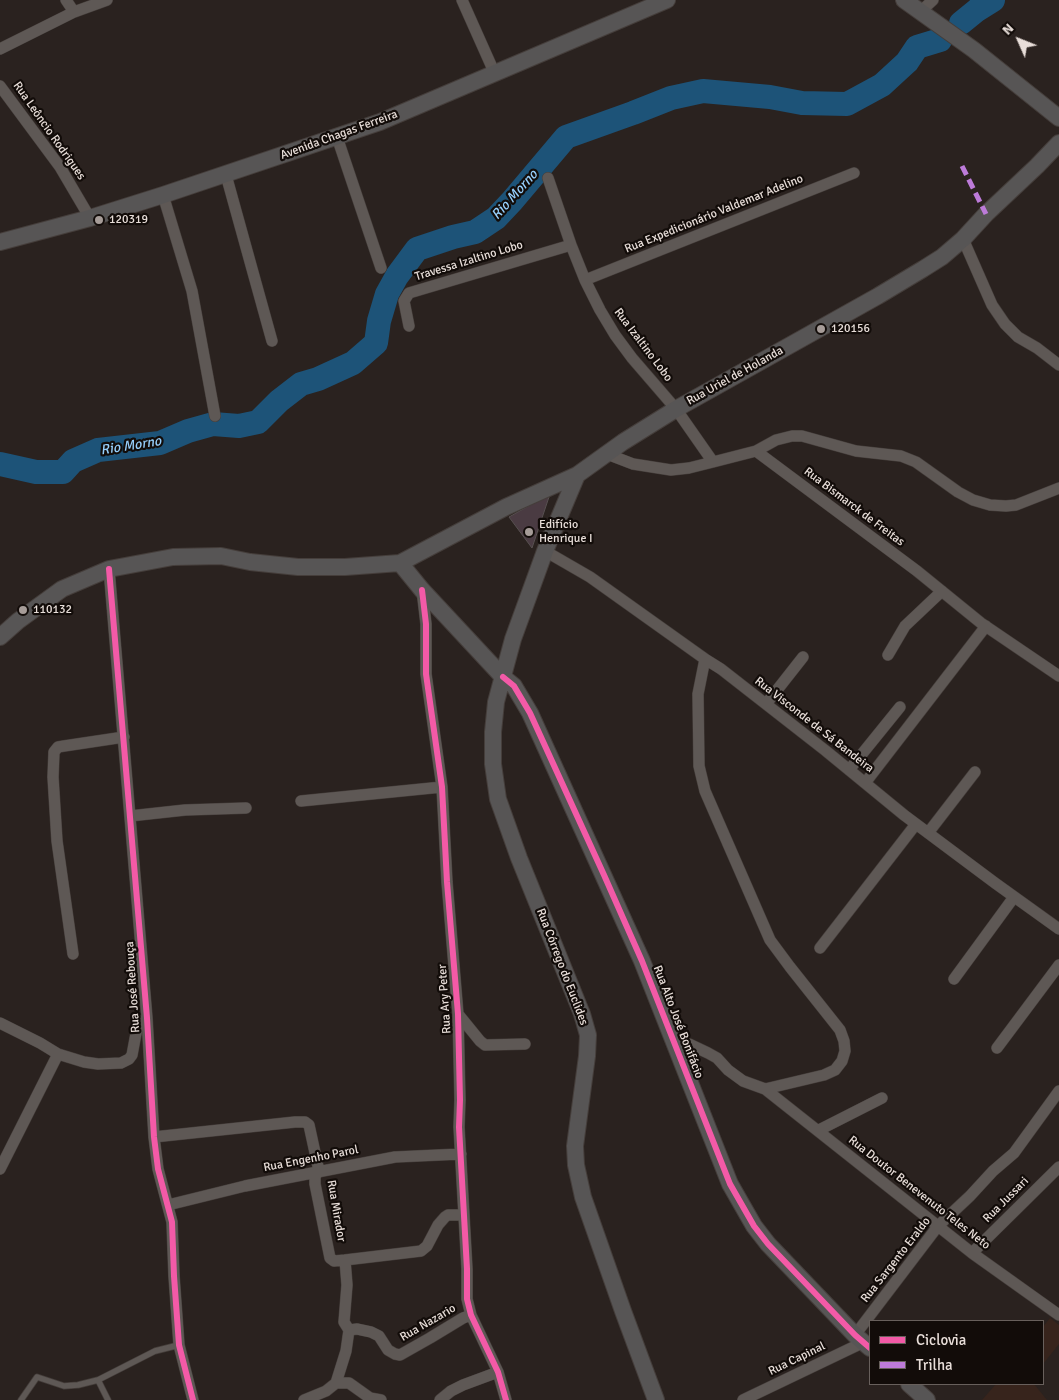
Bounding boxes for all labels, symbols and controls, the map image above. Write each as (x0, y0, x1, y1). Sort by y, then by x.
north arrow (994, 15, 1044, 65)
text: N (998, 20, 1017, 39)
street label: Rua Leôncio Rodrigues (10, 79, 88, 183)
street label: Avenida Chagas Ferreira (278, 107, 400, 163)
water label: Rio Morno (488, 167, 542, 223)
street label: Rua Expedicionário Valdemar Adelino (623, 171, 805, 257)
place label: 120319 (109, 213, 148, 227)
marker: 120319 (93, 214, 105, 226)
street label: Travessa Izaltino Lobo (413, 238, 525, 284)
street label: Rua Izaltino Lobo (611, 305, 675, 385)
place label: 120156 (831, 322, 870, 336)
marker: 120156 (815, 323, 827, 335)
street label: Rua Uriel de Holanda (684, 343, 786, 409)
water label: Rio Morno (99, 433, 163, 459)
street label: Rua Bismarck de Freitas (801, 465, 907, 549)
place label: Edifício Henrique I (539, 518, 593, 546)
marker: Edifício Henrique I (523, 526, 535, 538)
place label: 110132 (33, 603, 72, 617)
marker: 110132 (17, 604, 29, 616)
street label: Rua Visconde de Sá Bandeira (752, 674, 876, 776)
street label: Rua Córrego do Euclides (533, 907, 591, 1027)
street label: Rua José Rebouça (123, 941, 143, 1033)
street label: Rua Alto José Bonifácio (650, 963, 706, 1081)
street label: Rua Ary Peter (435, 964, 455, 1034)
street label: Rua Doutor Benevenuto Teles Neto (845, 1133, 993, 1253)
street label: Rua Engenho Parol (262, 1143, 360, 1175)
street label: Rua Jussari (980, 1174, 1032, 1226)
street label: Rua Mirador (323, 1179, 349, 1243)
street label: Rua Sargento Eraldo (858, 1214, 934, 1306)
street label: Rua Nazario (398, 1301, 458, 1345)
legend (869, 1320, 1044, 1385)
text: Ciclovia (916, 1331, 966, 1349)
street label: Rua Capinal (766, 1339, 828, 1379)
text: Trilha (916, 1356, 953, 1374)

